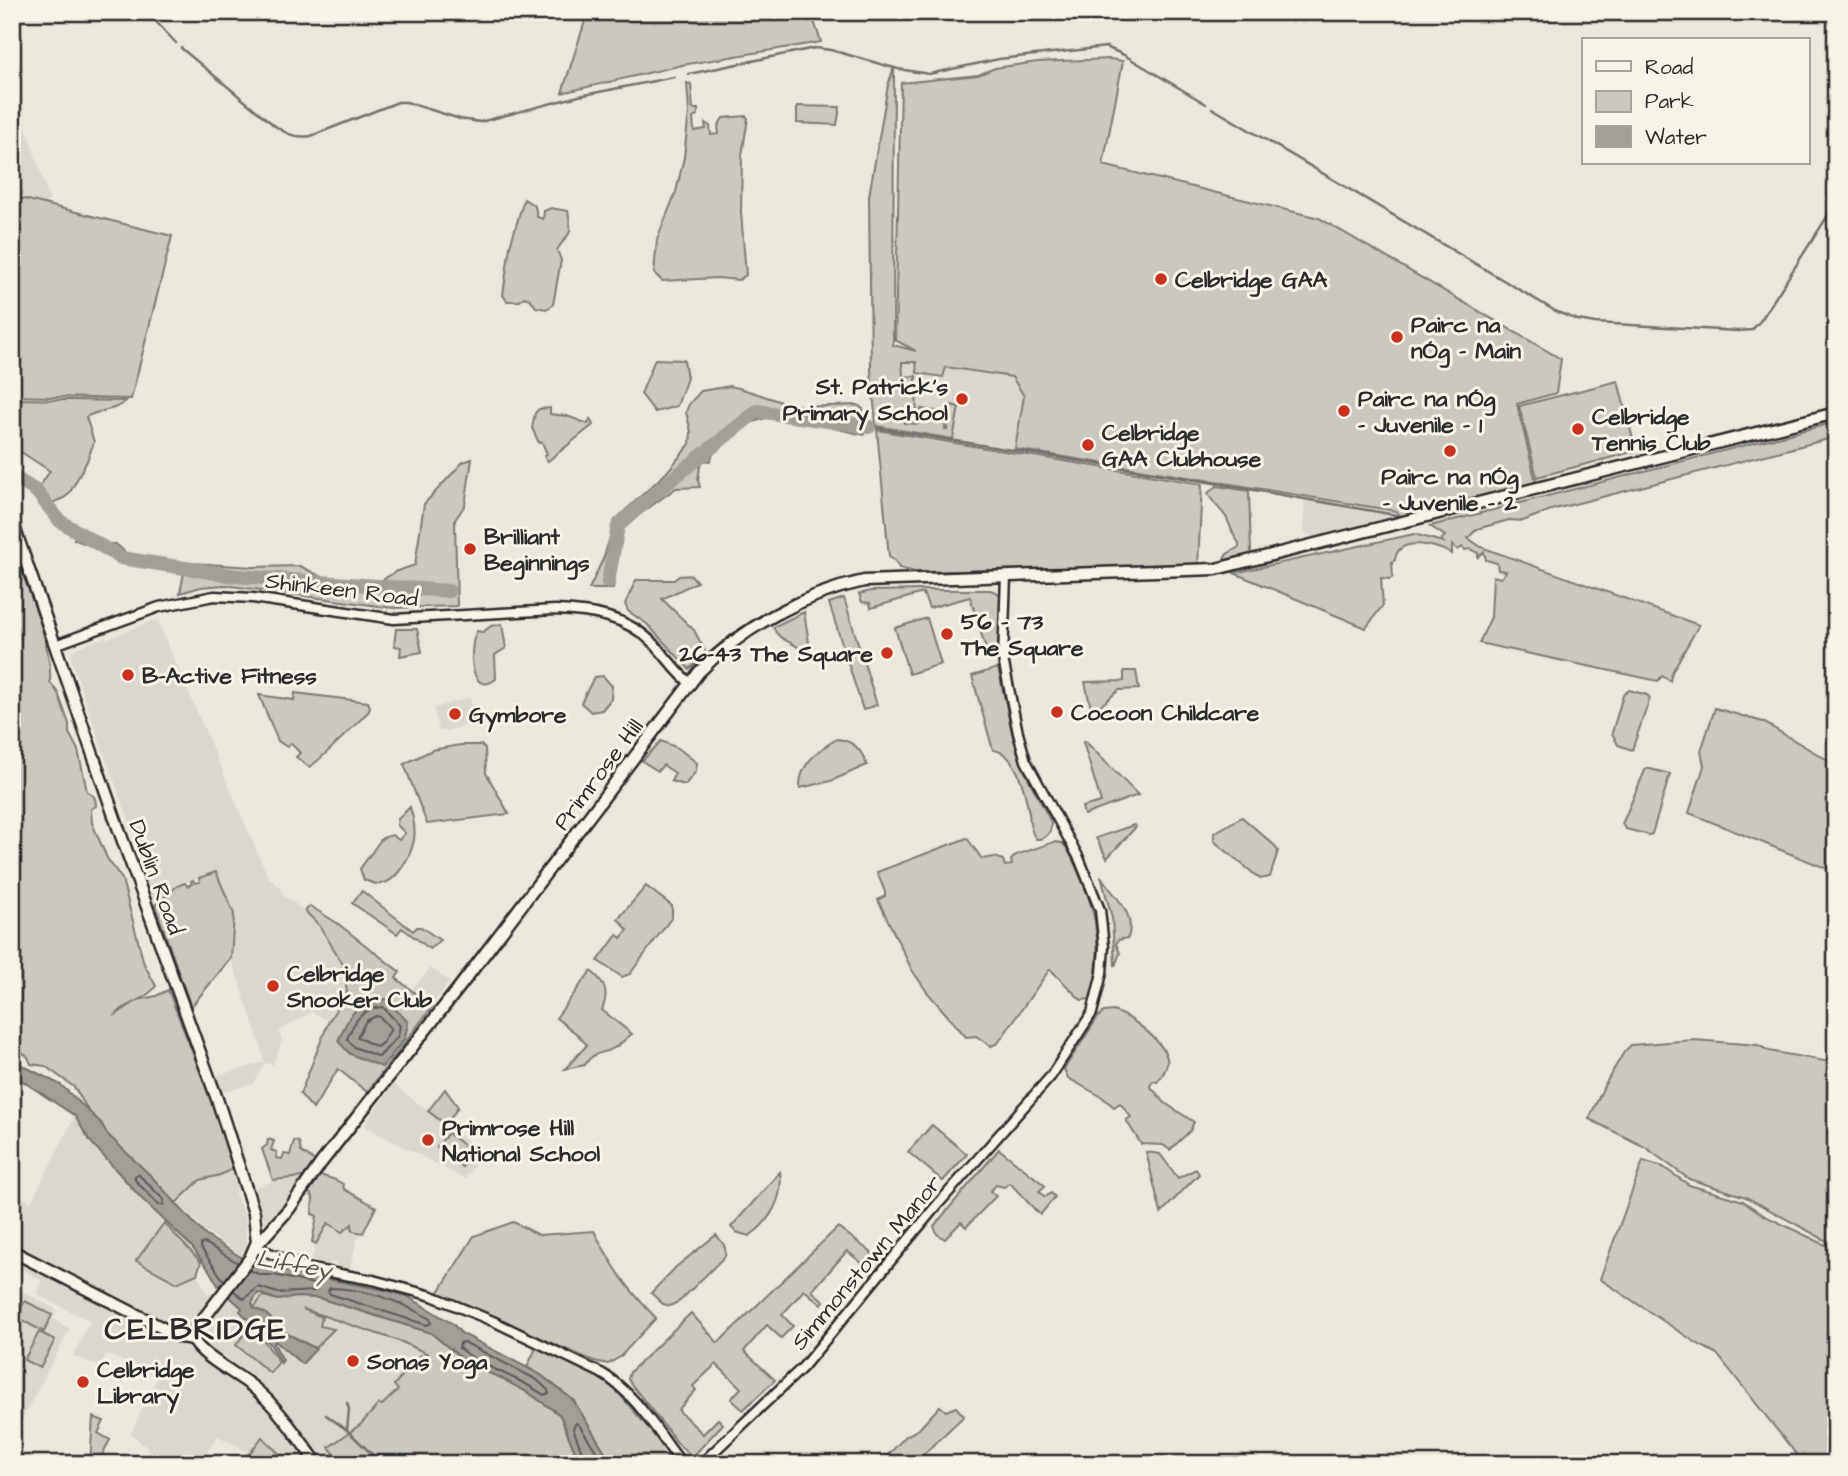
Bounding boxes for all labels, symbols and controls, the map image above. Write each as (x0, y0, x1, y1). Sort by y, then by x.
legend (1582, 38, 1810, 164)
text: Road (1645, 53, 1693, 82)
text: Park (1645, 87, 1694, 116)
text: Water (1645, 123, 1707, 152)
place label: Celbridge GAA (1175, 264, 1327, 297)
marker: Celbridge GAA (1153, 271, 1169, 287)
place label: Pairc na nÓg - Main (1411, 309, 1522, 368)
marker: Pairc na nÓg - Main (1389, 329, 1405, 345)
place label: St. Patrick's Primary School (783, 371, 948, 431)
place label: Pairc na nÓg - Juvenile - 1 (1358, 383, 1496, 441)
marker: St. Patrick's Primary School (954, 391, 970, 407)
place label: Celbridge Tennis Club (1591, 401, 1711, 459)
marker: Pairc na nÓg - Juvenile - 1 (1336, 403, 1352, 419)
place label: Celbridge GAA Clubhouse (1102, 417, 1262, 475)
marker: Celbridge Tennis Club (1570, 421, 1586, 437)
marker: Celbridge GAA Clubhouse (1080, 437, 1096, 453)
marker: Pairc na nÓg - Juvenile - 2 (1442, 443, 1458, 459)
place label: Pairc na nÓg - Juvenile - 2 (1381, 461, 1519, 519)
place label: Brilliant Beginnings (484, 521, 590, 580)
marker: Brilliant Beginnings (462, 541, 478, 557)
street label: Shinkeen Road (264, 565, 420, 615)
place label: 56 - 73 The Square (960, 606, 1084, 664)
marker: 56 - 73 The Square (939, 626, 955, 642)
place label: 26-43 The Square (678, 638, 874, 670)
marker: 26-43 The Square (879, 645, 895, 661)
place label: B-Active Fitness (142, 660, 317, 692)
marker: B-Active Fitness (120, 667, 136, 683)
place label: Cocoon Childcare (1071, 697, 1260, 729)
place label: Gymbore (469, 699, 567, 733)
marker: Cocoon Childcare (1049, 704, 1065, 720)
marker: Gymbore (447, 706, 463, 722)
street label: Primrose Hill (546, 712, 651, 837)
street label: Dublin Road (120, 815, 192, 939)
place label: Celbridge Snooker Club (286, 958, 432, 1016)
marker: Celbridge Snooker Club (265, 978, 281, 994)
place label: Primrose Hill National School (442, 1112, 600, 1170)
marker: Primrose Hill National School (420, 1132, 436, 1148)
street label: Simmonstown Manor (784, 1168, 950, 1357)
water label: Liffey (254, 1242, 336, 1289)
district label: CELBRIDGE (105, 1309, 288, 1351)
place label: Sonas Yoga (366, 1346, 488, 1379)
marker: Sonas Yoga (345, 1353, 361, 1369)
place label: Celbridge Library (97, 1354, 195, 1414)
marker: Celbridge Library (75, 1374, 91, 1390)

